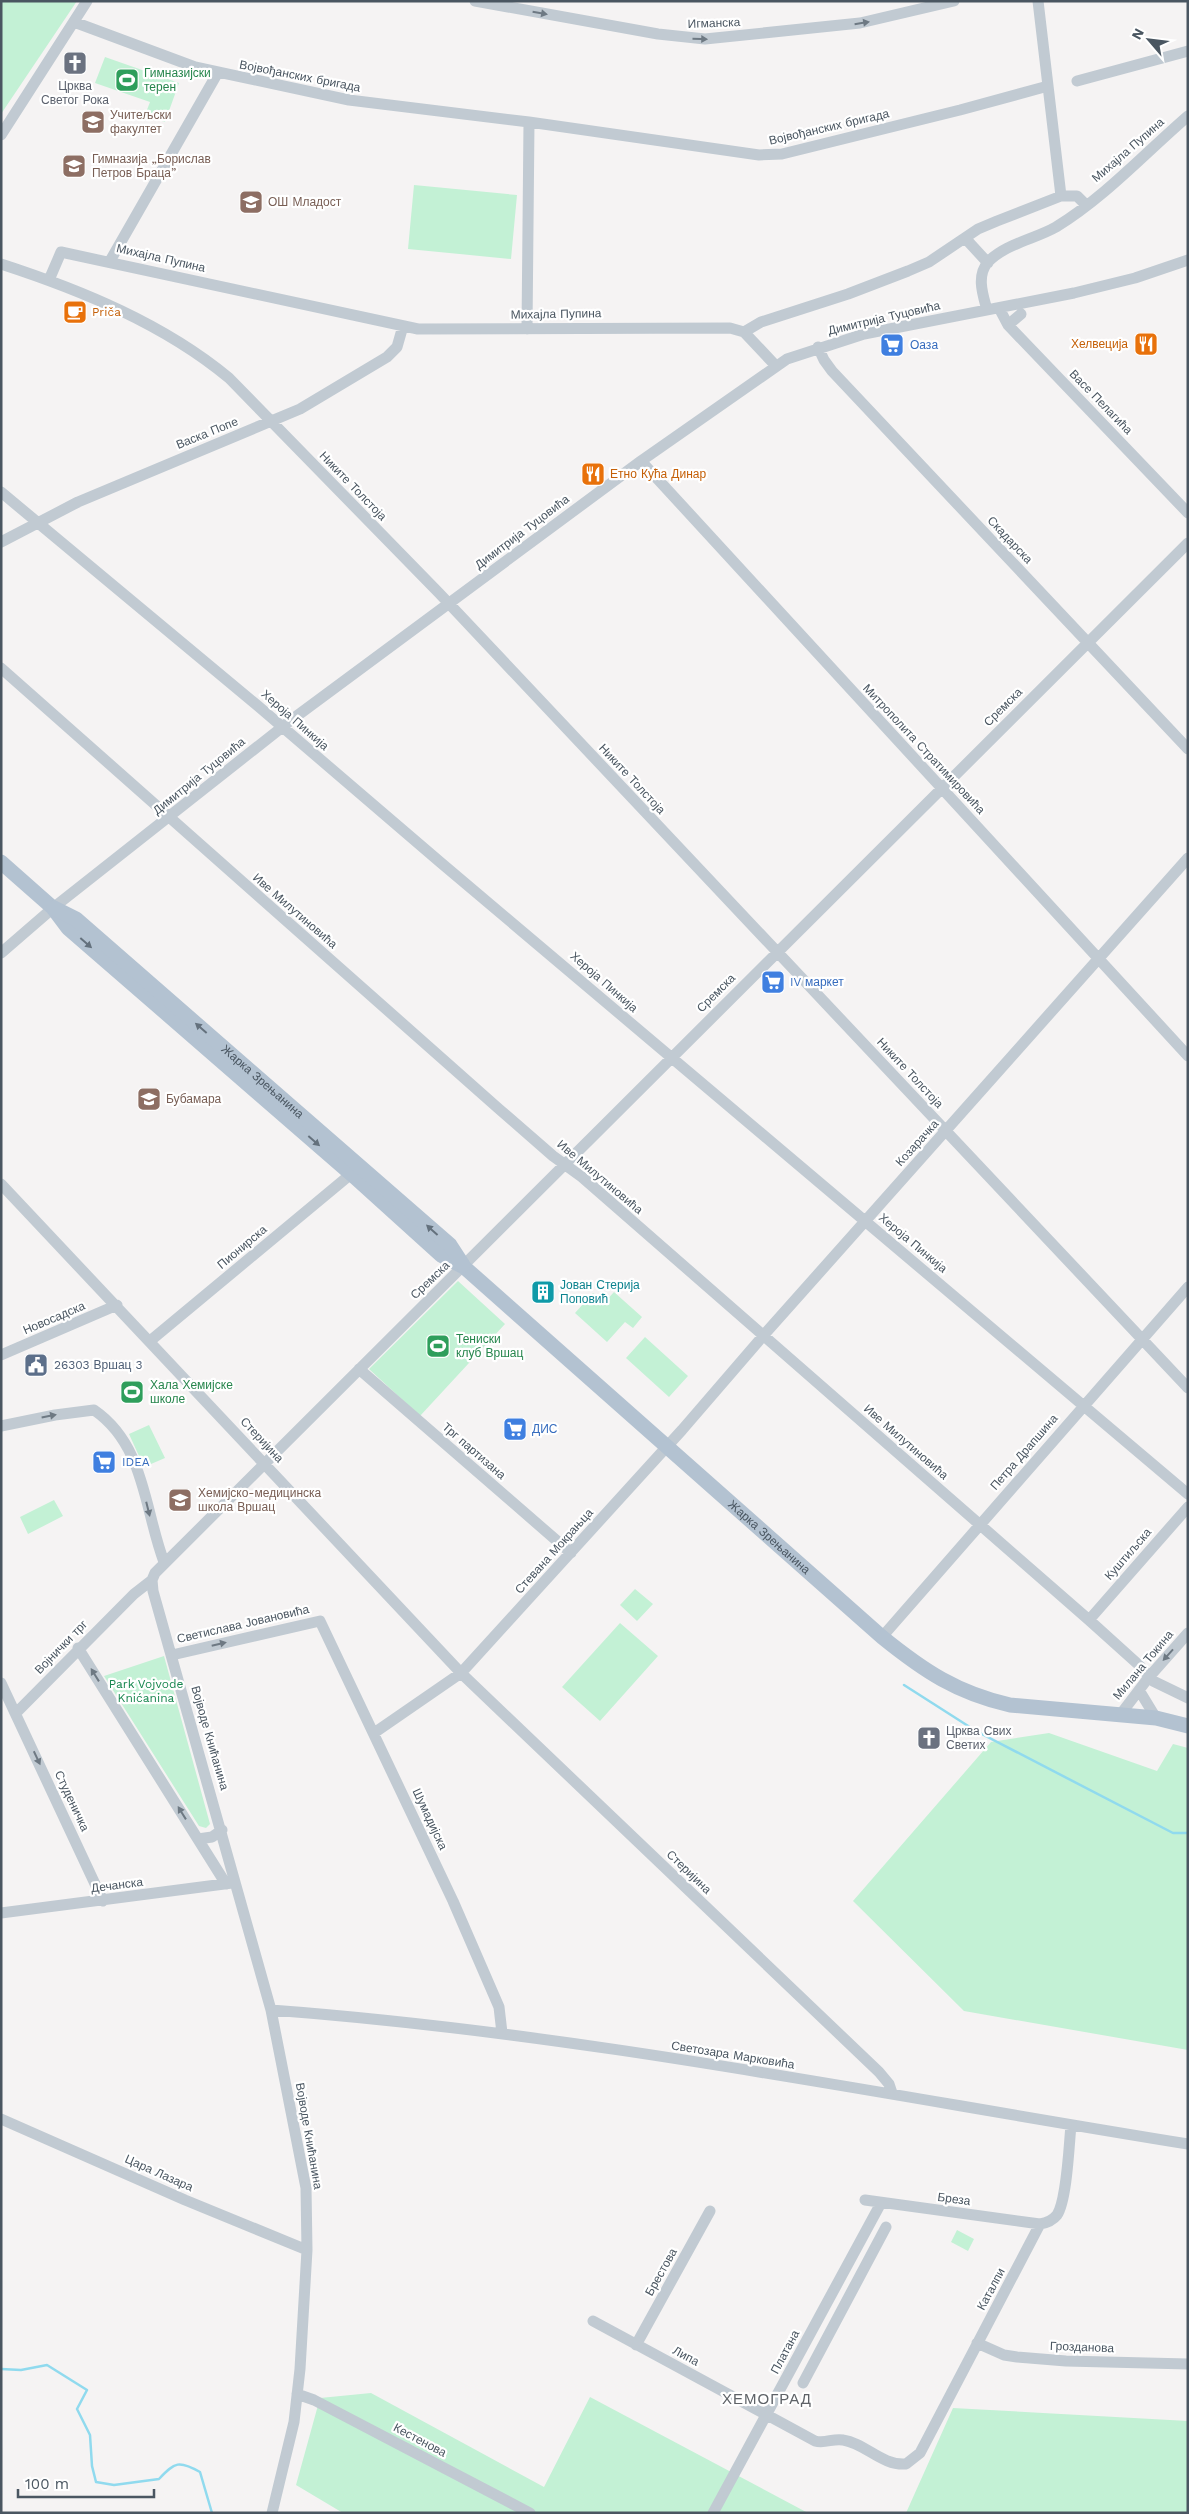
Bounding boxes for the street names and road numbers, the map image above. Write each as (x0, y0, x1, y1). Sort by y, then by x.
street label: Игманска (687, 15, 741, 31)
street label: Војвођанских бригада (238, 57, 362, 95)
street label: Војвођанских бригада (768, 106, 891, 148)
street label: Михајла Пупина (1089, 115, 1167, 185)
street label: Михајла Пупина (115, 241, 207, 275)
street label: Димитрија Туцовића (827, 298, 942, 338)
street label: Михајла Пупина (510, 306, 602, 322)
street label: Васе Пелагића (1067, 367, 1136, 437)
street label: Васка Попе (174, 414, 240, 452)
street label: Никите Толстоја (316, 449, 390, 524)
street label: Димитрија Туцовића (472, 492, 572, 572)
street label: Скадарска (985, 514, 1036, 567)
street label: Митрополита Стратимировића (860, 681, 988, 817)
street label: Сремска (981, 685, 1025, 729)
street label: Хероја Пинкија (258, 687, 332, 753)
street label: Димитрија Туцовића (150, 734, 248, 817)
street label: Никите Толстоја (596, 741, 668, 817)
street label: Иве Милутиновића (250, 871, 340, 952)
street label: Хероја Пинкија (567, 949, 641, 1015)
street label: Сремска (694, 971, 738, 1015)
street label: Никите Толстоја (874, 1035, 946, 1111)
street label: Жарка Зрењанина (218, 1042, 307, 1121)
street label: Козарачка (893, 1117, 942, 1169)
street label: Иве Милутиновића (554, 1137, 646, 1217)
street label: Хероја Пинкија (876, 1210, 950, 1276)
street label: Пионирска (214, 1222, 270, 1272)
street label: Сремска (408, 1258, 453, 1302)
street label: Новосадска (21, 1299, 87, 1337)
street label: Иве Милутиновића (861, 1402, 951, 1483)
street label: Петра Драпшина (987, 1411, 1061, 1493)
street label: Стеријина (238, 1414, 287, 1466)
street label: Трг партизана (440, 1420, 509, 1482)
street label: Жарка Зрењанина (725, 1497, 813, 1577)
street label: Стевана Мокрањца (512, 1505, 596, 1596)
street label: Куштиљска (1102, 1525, 1154, 1583)
street label: Светислава Јовановића (175, 1602, 311, 1646)
street label: Војнички трг (32, 1617, 91, 1677)
street label: Милана Токина (1110, 1627, 1176, 1702)
street label: Војводе Книћанина (188, 1684, 232, 1792)
street label: Студеничка (52, 1768, 92, 1834)
street label: Шумадијска (410, 1786, 450, 1852)
street label: Стеријина (664, 1847, 715, 1897)
street label: Дечанска (90, 1875, 144, 1895)
street label: Светозара Марковића (670, 2038, 796, 2072)
street label: Војводе Книћанина (293, 2082, 325, 2191)
street label: Цара Лазара (123, 2152, 196, 2194)
street label: Бреза (937, 2190, 972, 2208)
street label: Брестова (642, 2246, 680, 2298)
street label: Каталпи (974, 2266, 1008, 2312)
street label: Платана (768, 2328, 802, 2376)
street label: Грозданова (1050, 2339, 1115, 2355)
street label: Липа (670, 2343, 702, 2369)
street label: Кестенова (391, 2420, 449, 2460)

